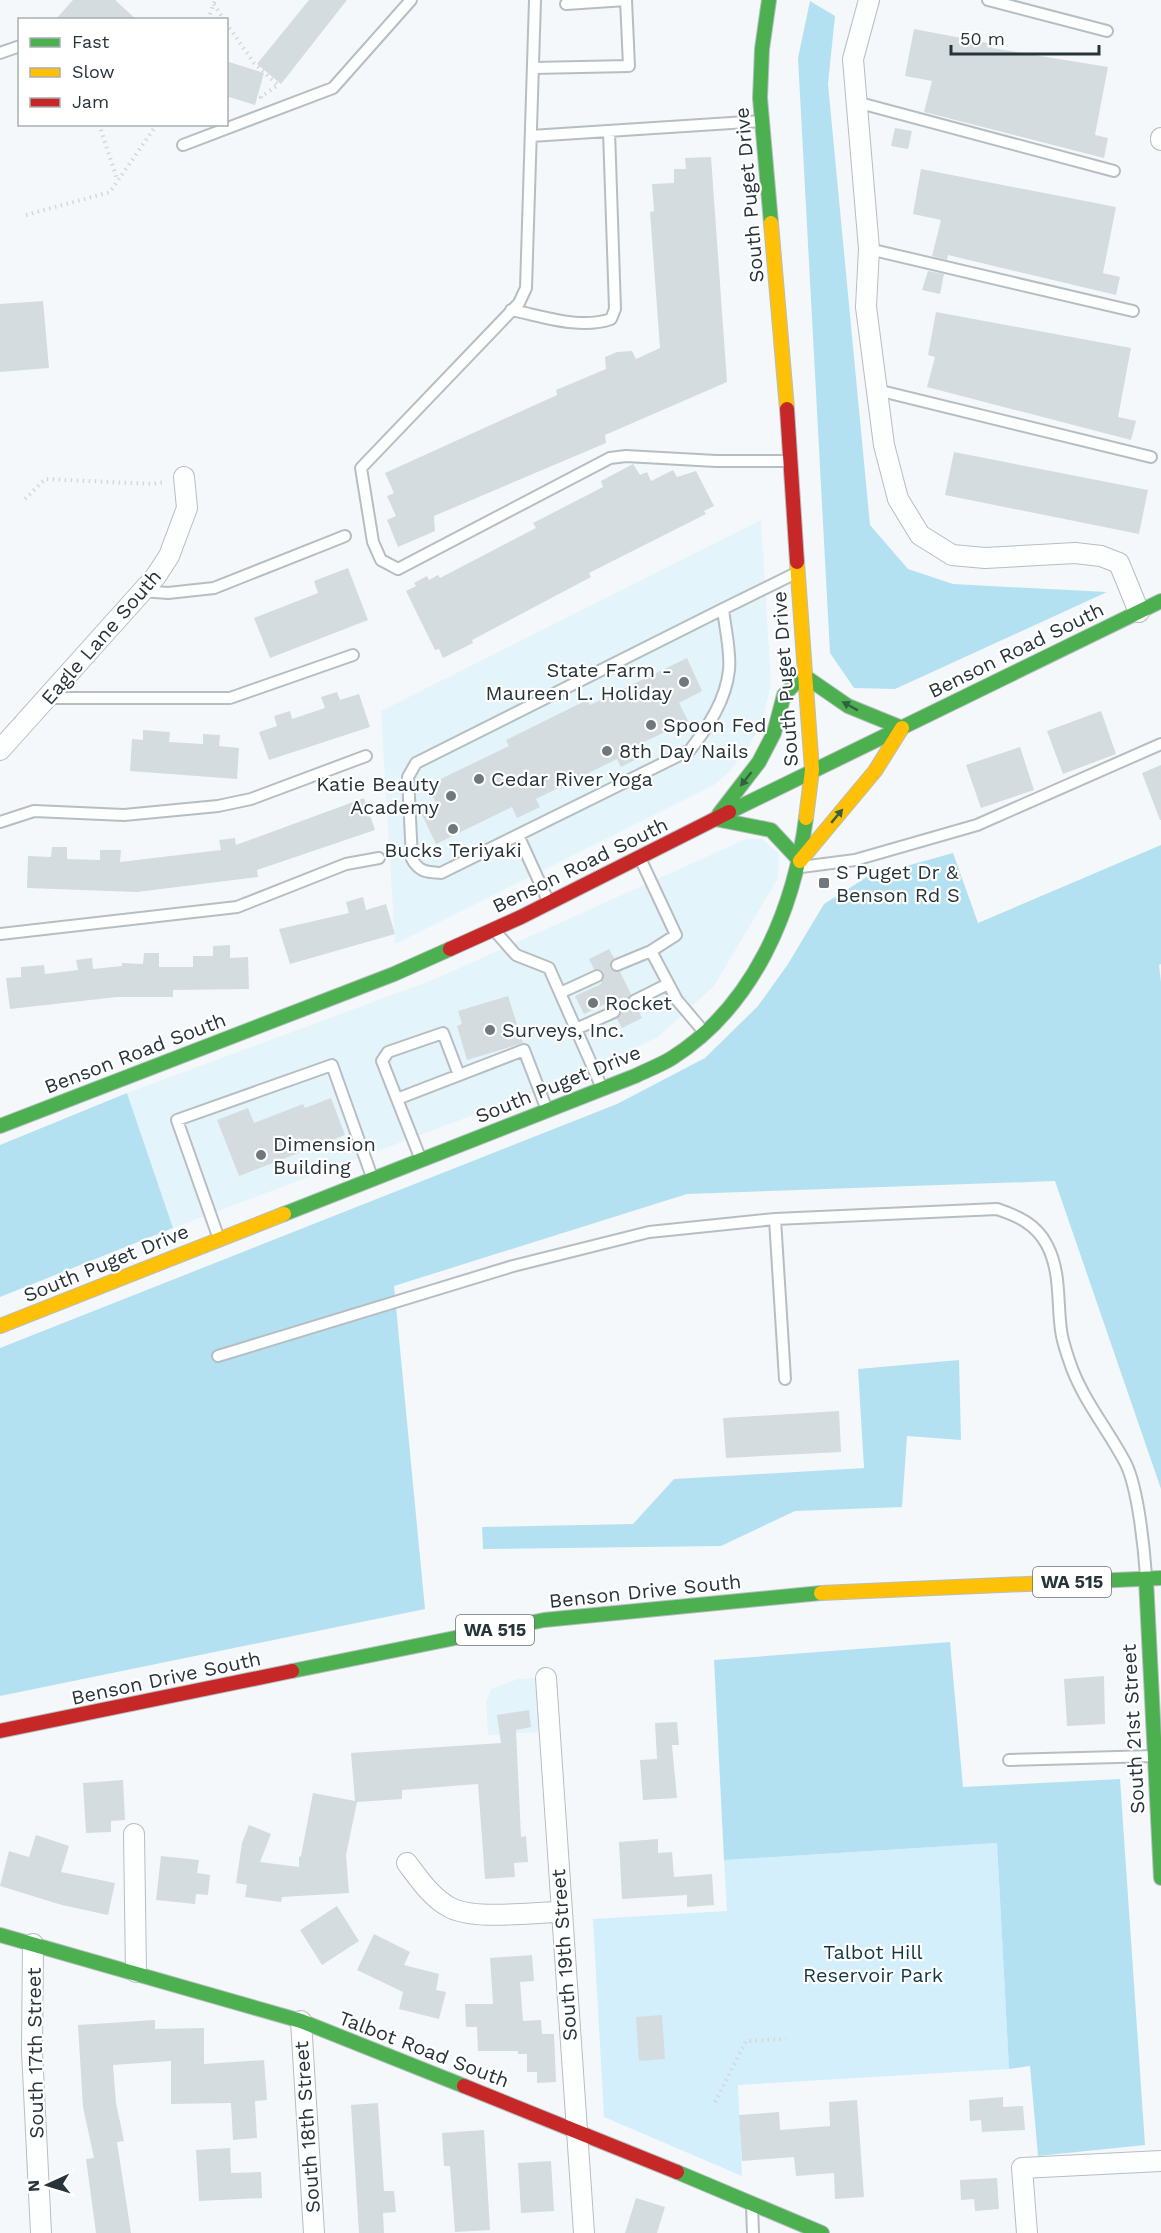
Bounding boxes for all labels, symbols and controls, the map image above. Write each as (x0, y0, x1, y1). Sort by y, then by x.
legend (18, 18, 228, 126)
scale bar (951, 18, 1100, 56)
text: 50 m (960, 28, 1005, 49)
text: Fast (72, 31, 110, 52)
text: Slow (72, 61, 115, 82)
text: Jam (72, 91, 109, 112)
street label: South Puget Drive (729, 106, 769, 284)
street label: Eagle Lane South (36, 565, 166, 709)
street label: South Puget Drive (767, 590, 803, 768)
street label: Benson Road South (924, 597, 1108, 703)
place label: State Farm - Maureen L. Holiday (486, 658, 673, 705)
marker: State Farm - Maureen L. Holiday (677, 675, 691, 689)
one-way arrow (841, 701, 858, 711)
place label: Spoon Fed (663, 713, 767, 737)
marker: Spoon Fed (644, 718, 658, 732)
place label: 8th Day Nails (619, 739, 749, 763)
marker: 8th Day Nails (600, 744, 614, 758)
place label: Cedar River Yoga (491, 767, 653, 791)
one-way arrow (739, 771, 752, 787)
place label: Katie Beauty Academy (316, 772, 440, 819)
marker: Cedar River Yoga (472, 772, 486, 786)
marker: Katie Beauty Academy (444, 789, 458, 803)
one-way arrow (830, 808, 843, 823)
street label: Benson Road South (488, 812, 672, 918)
marker: Bucks Teriyaki (446, 822, 460, 836)
place label: Bucks Teriyaki (384, 838, 522, 862)
place label: S Puget Dr & Benson Rd S (836, 860, 960, 907)
marker: S Puget Dr & Benson Rd S (817, 876, 831, 890)
place label: Rocket (605, 991, 672, 1015)
marker: Rocket (586, 996, 600, 1010)
street label: Benson Road South (41, 1007, 229, 1099)
place label: Surveys, Inc. (502, 1018, 624, 1042)
marker: Surveys, Inc. (483, 1023, 497, 1037)
street label: South Puget Drive (472, 1040, 644, 1128)
place label: Dimension Building (273, 1132, 376, 1179)
marker: Dimension Building (254, 1148, 268, 1162)
street label: South Puget Drive (20, 1219, 192, 1307)
road number: WA 515 (1033, 1567, 1111, 1597)
street label: Benson Drive South (548, 1569, 742, 1613)
road number: WA 515 (456, 1615, 534, 1645)
street label: South 21st Street (1117, 1643, 1149, 1815)
street label: Benson Drive South (69, 1646, 263, 1710)
street label: South 19th Street (546, 1868, 582, 2042)
park label: Talbot Hill Reservoir Park (803, 1940, 943, 1987)
street label: South 17th Street (21, 1967, 48, 2139)
street label: Talbot Road South (335, 2005, 513, 2093)
street label: South 18th Street (289, 2040, 325, 2214)
north arrow (18, 2155, 78, 2215)
text: N (24, 2179, 43, 2193)

